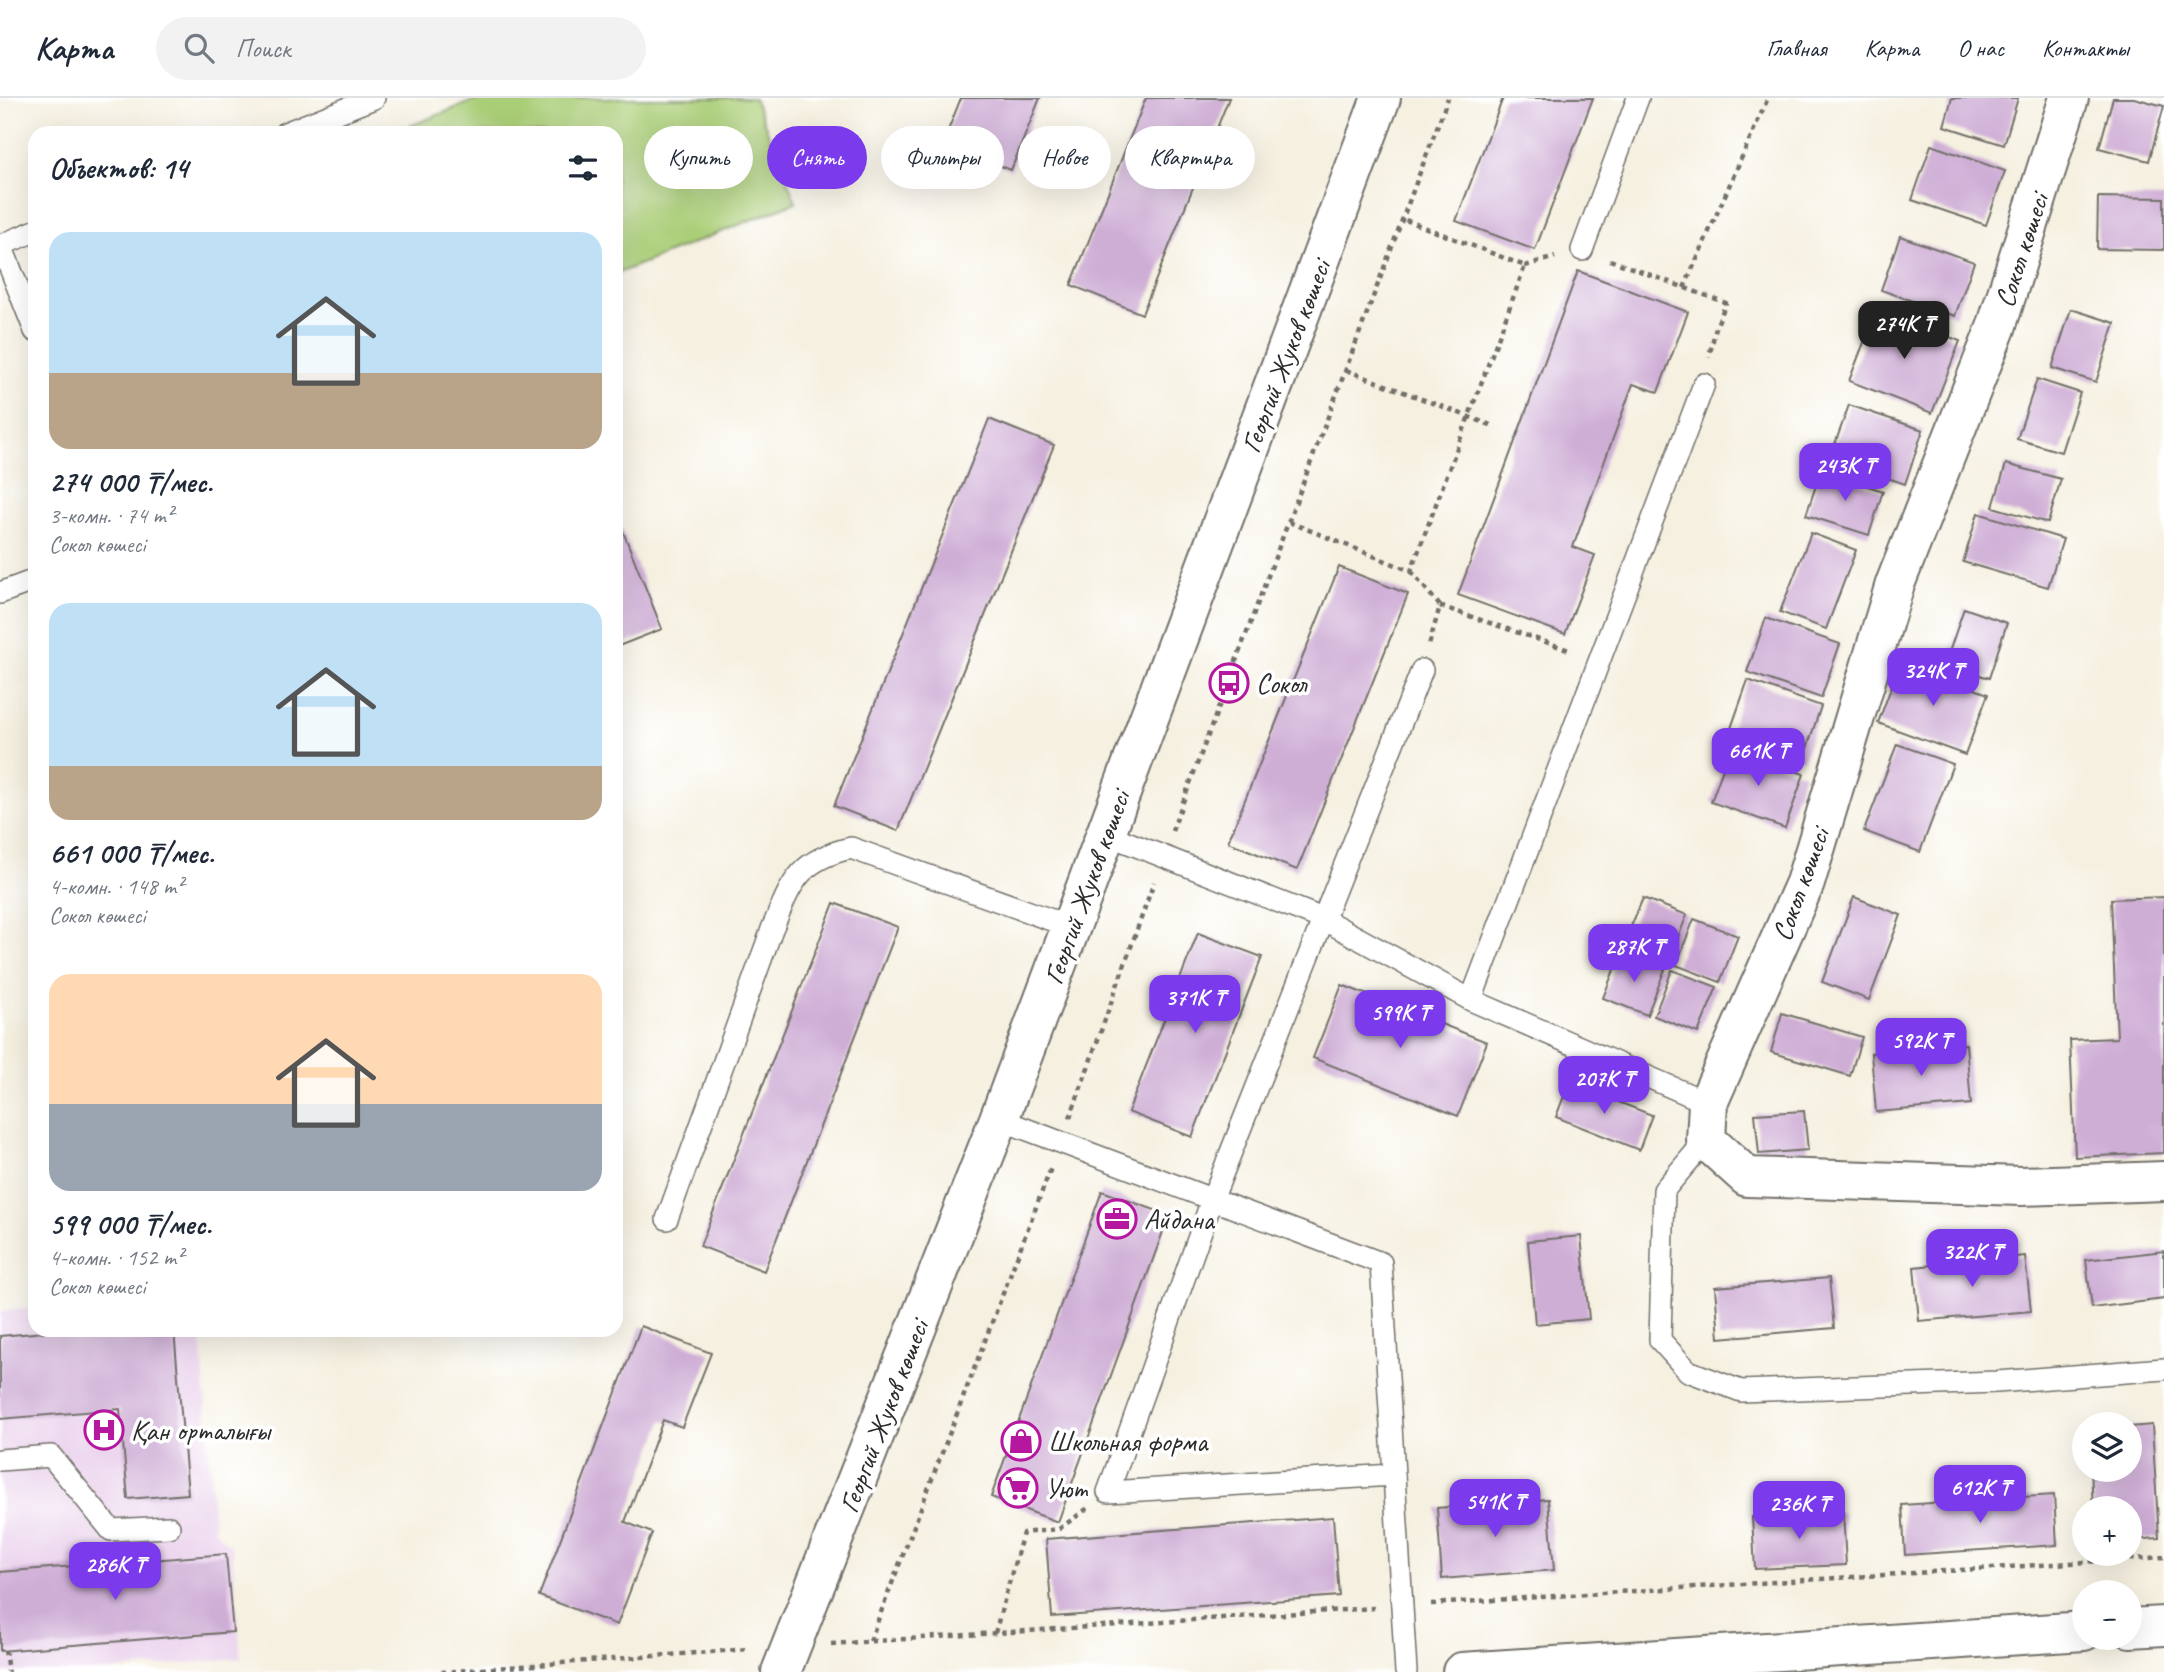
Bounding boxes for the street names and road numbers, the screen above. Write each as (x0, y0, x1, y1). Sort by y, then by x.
street label: Сокол көшесі (1987, 185, 2057, 311)
street label: Георгий Жуков көшесі (1233, 252, 1340, 457)
street label: Георгий Жуков көшесі (1035, 782, 1139, 989)
street label: Сокол көшесі (1764, 819, 1838, 945)
street label: Георгий Жуков көшесі (831, 1312, 938, 1517)

